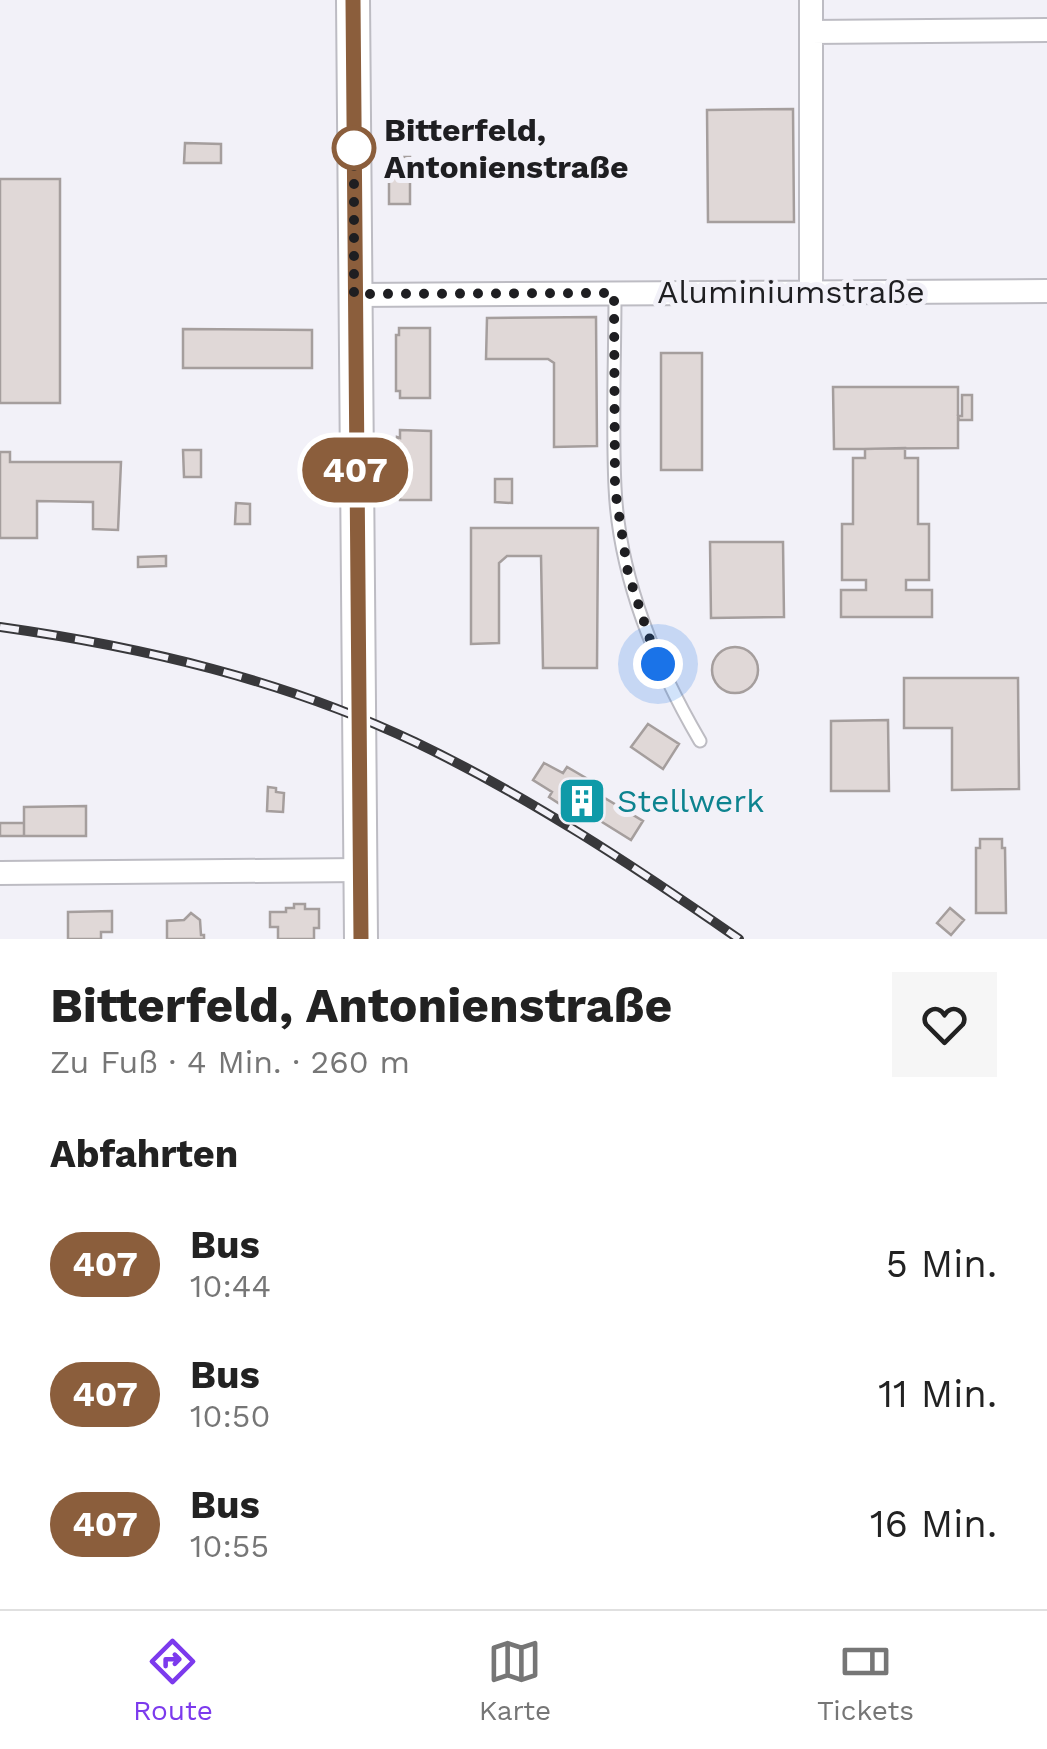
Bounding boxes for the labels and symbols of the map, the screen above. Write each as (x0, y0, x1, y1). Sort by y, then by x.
place label: Bitterfeld, Antonienstraße (384, 111, 628, 186)
marker: Bitterfeld, Antonienstraße (333, 127, 375, 169)
street label: Aluminiumstraße (657, 273, 925, 311)
line badge: 407 (298, 438, 412, 502)
your location (633, 639, 683, 689)
building icon: Stellwerk (556, 775, 608, 827)
place label: Stellwerk (617, 782, 764, 820)

